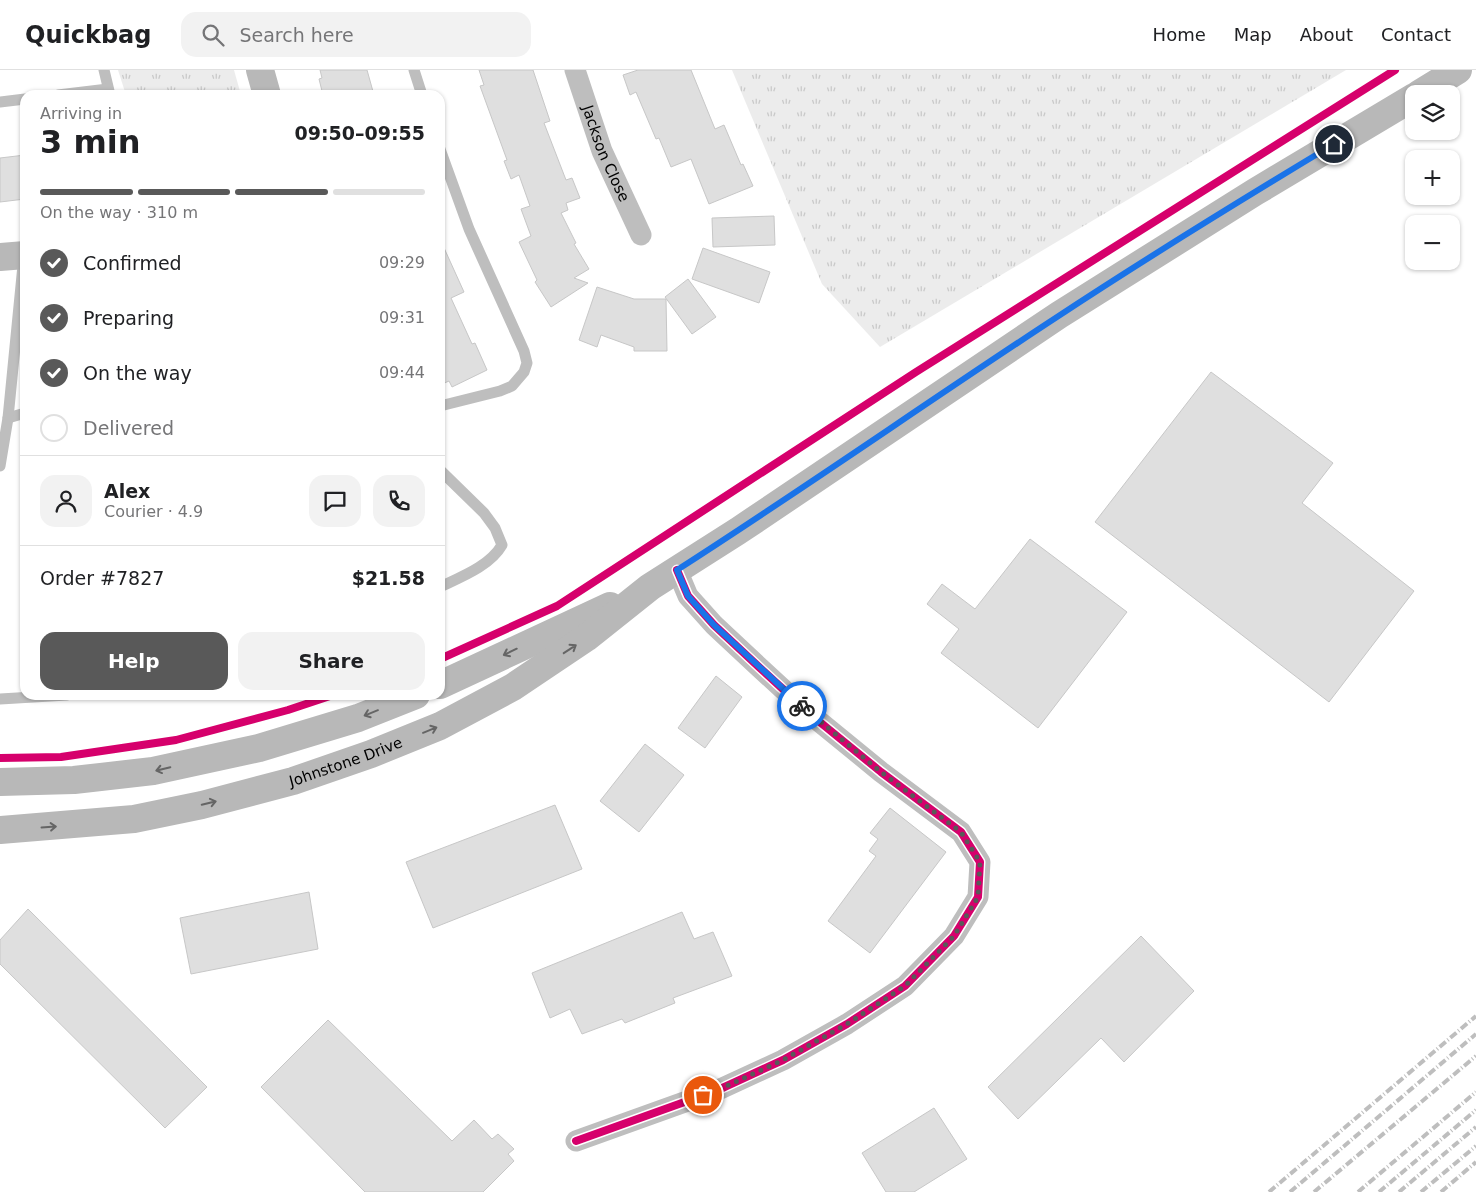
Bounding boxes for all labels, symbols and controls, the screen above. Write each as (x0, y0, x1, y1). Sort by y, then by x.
search box (181, 12, 531, 57)
text: Quickbag (25, 21, 151, 49)
icon: search (199, 21, 227, 49)
text: Search here (239, 24, 354, 46)
text: Home (1153, 24, 1206, 45)
text: Map (1234, 24, 1272, 45)
text: About (1300, 24, 1353, 45)
text: Contact (1381, 24, 1451, 45)
map controls (1405, 85, 1460, 270)
button: layers (1405, 85, 1460, 140)
street label: Jackson Close (578, 102, 633, 205)
text: Arriving in (40, 104, 122, 123)
text: 09:50–09:55 (295, 122, 425, 144)
text: 3 min (40, 123, 141, 161)
pin (1313, 123, 1355, 165)
icon: home (1320, 130, 1348, 158)
button: + (1405, 150, 1460, 205)
text: On the way · 310 m (40, 203, 198, 222)
button: − (1405, 215, 1460, 270)
icon: check (40, 249, 68, 277)
text: Confirmed (83, 252, 182, 274)
text: 09:29 (379, 253, 425, 272)
icon: check (40, 304, 68, 332)
text: Preparing (83, 307, 174, 329)
text: 09:31 (379, 308, 425, 327)
icon: check (40, 359, 68, 387)
text: On the way (83, 362, 192, 384)
text: 09:44 (379, 363, 425, 382)
text: Delivered (83, 417, 174, 439)
button: person (40, 475, 92, 527)
button: chat (309, 475, 361, 527)
button: phone (373, 475, 425, 527)
text: Alex (104, 480, 150, 502)
text: Courier · 4.9 (104, 502, 203, 521)
text: Order #7827 (40, 567, 164, 589)
text: $21.58 (352, 567, 425, 589)
button: Help (40, 632, 228, 690)
button: Share (238, 632, 425, 690)
one-way arrow (563, 644, 577, 654)
one-way arrow (503, 648, 518, 658)
courier (777, 681, 827, 731)
icon: bike (788, 692, 816, 720)
one-way arrow (363, 709, 379, 718)
one-way arrow (422, 725, 437, 734)
street label: Johnstone Drive (286, 733, 405, 791)
one-way arrow (156, 765, 172, 774)
one-way arrow (201, 798, 217, 807)
one-way arrow (40, 822, 56, 831)
pin (682, 1074, 724, 1116)
icon: bag (689, 1081, 717, 1109)

